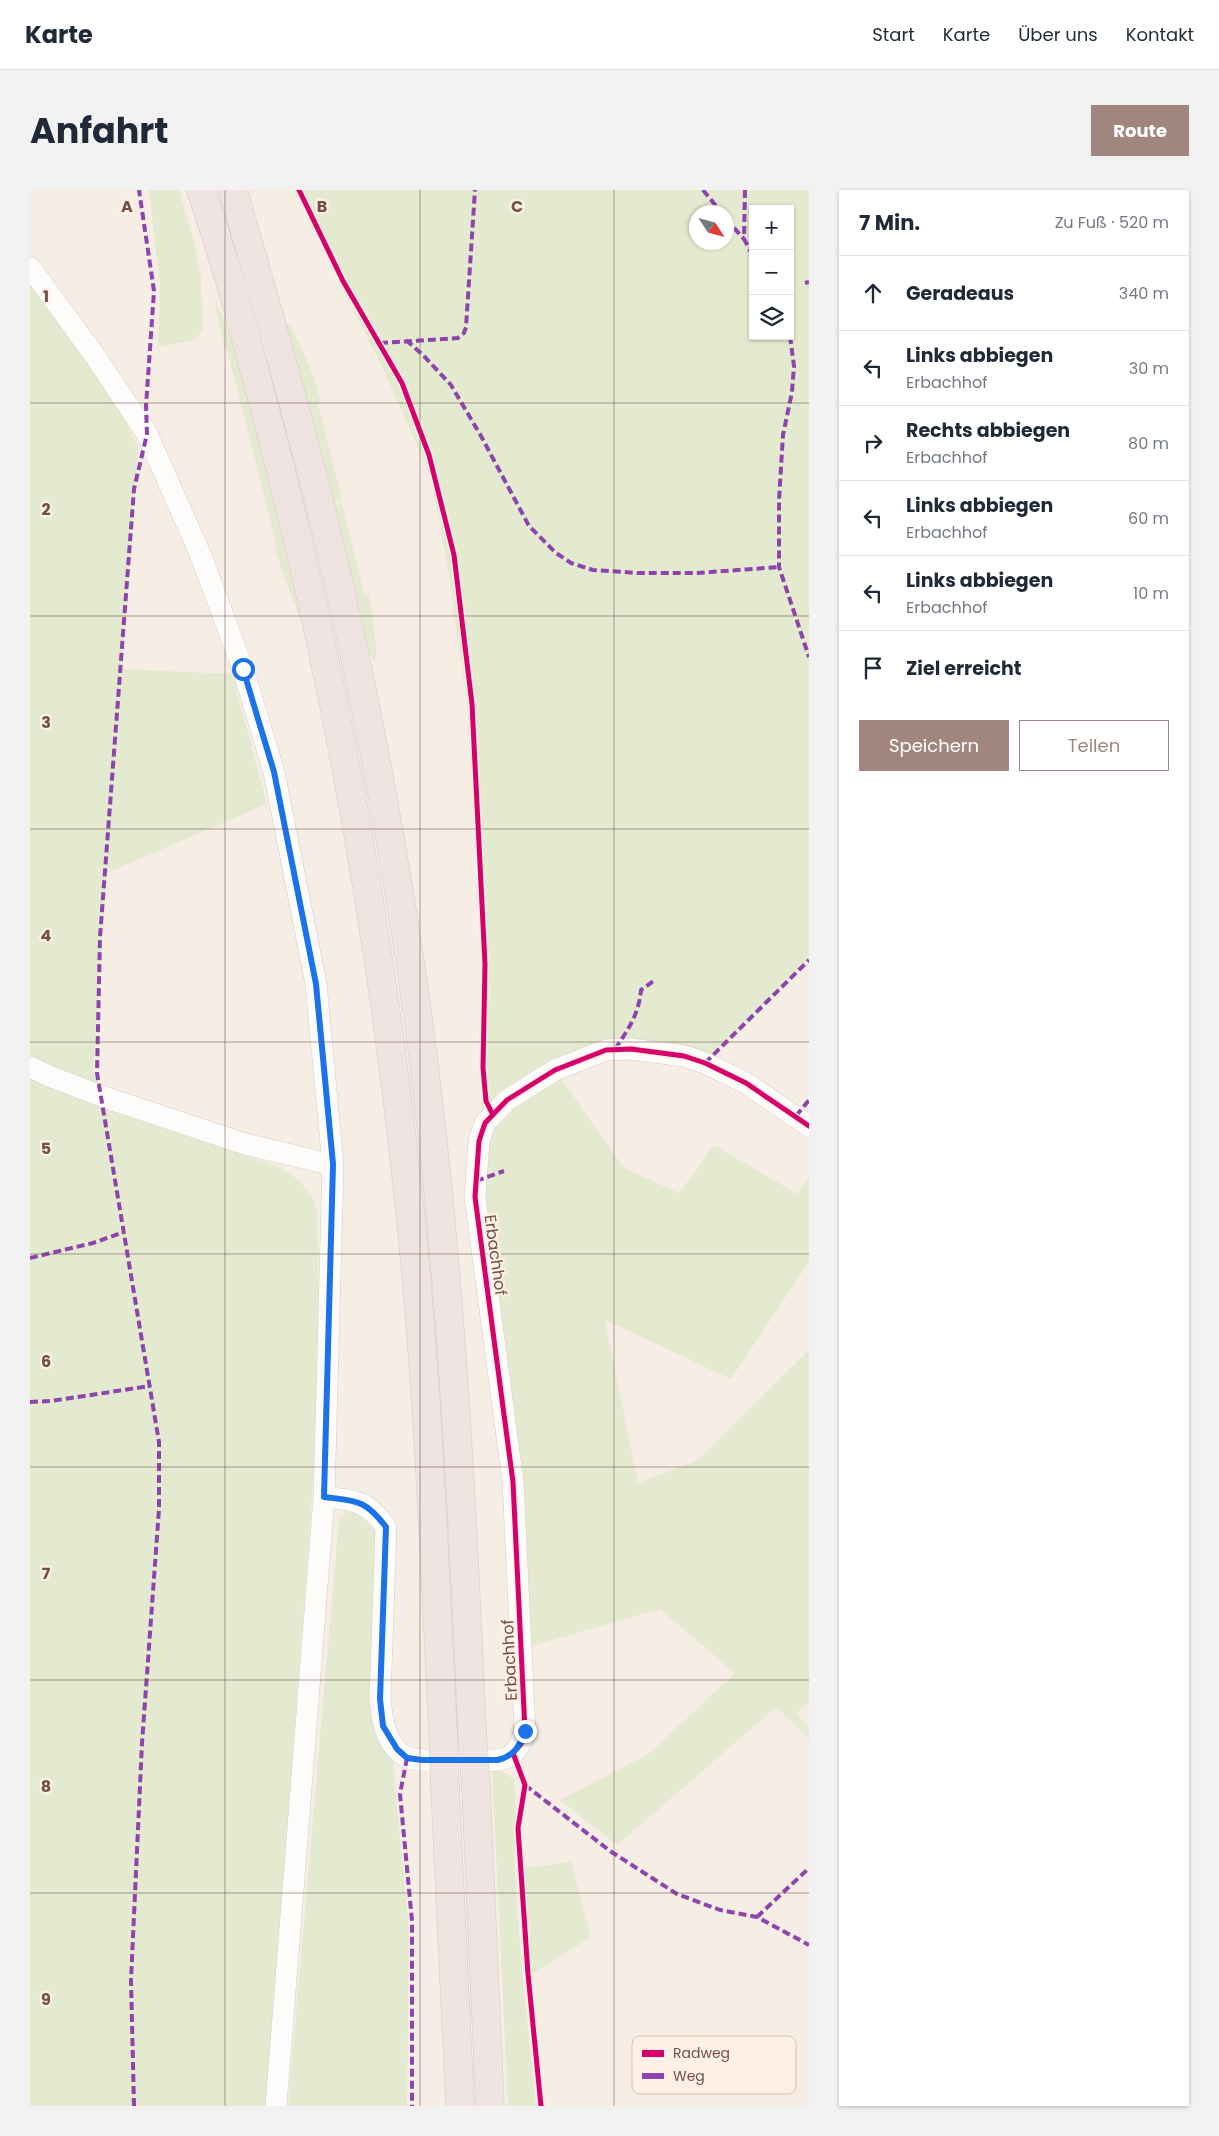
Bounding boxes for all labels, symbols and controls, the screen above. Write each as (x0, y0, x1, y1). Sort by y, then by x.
text: Karte (25, 18, 93, 51)
text: Start (872, 22, 915, 47)
text: Karte (943, 22, 990, 47)
text: Über uns (1018, 22, 1098, 47)
text: Kontakt (1126, 22, 1194, 47)
button: Route (1091, 105, 1189, 156)
text: Anfahrt (30, 106, 169, 155)
text: A (121, 195, 133, 218)
text: B (317, 195, 327, 218)
text: C (511, 195, 523, 218)
north arrow (689, 205, 734, 250)
map controls (749, 205, 794, 340)
button: + (749, 205, 794, 250)
text: 7 Min. (859, 208, 920, 237)
text: Zu Fuß · 520 m (1055, 211, 1169, 234)
button: − (749, 250, 794, 295)
icon: ahead (859, 279, 887, 307)
text: Geradeaus (906, 280, 1014, 307)
text: 340 m (1119, 282, 1169, 305)
text: 1 (43, 285, 49, 308)
button: layers (749, 295, 794, 340)
text: Links abbiegen (906, 342, 1053, 369)
icon: left (859, 354, 887, 382)
text: 30 m (1129, 357, 1169, 380)
text: Erbachhof (906, 371, 988, 394)
text: Rechts abbiegen (906, 417, 1070, 444)
icon: right (859, 429, 887, 457)
text: 80 m (1128, 432, 1169, 455)
text: Erbachhof (906, 446, 988, 469)
text: Links abbiegen (906, 492, 1053, 519)
text: 2 (41, 498, 51, 521)
icon: left (859, 504, 887, 532)
text: 60 m (1128, 507, 1169, 530)
text: Erbachhof (906, 521, 988, 544)
text: Links abbiegen (906, 567, 1053, 594)
icon: left (859, 579, 887, 607)
text: 10 m (1133, 582, 1169, 605)
text: Erbachhof (906, 596, 988, 619)
icon: arrive (859, 654, 887, 682)
text: Ziel erreicht (906, 655, 1022, 682)
route start (232, 658, 255, 681)
text: 3 (41, 711, 51, 734)
button: Speichern (859, 720, 1009, 771)
button: Teilen (1019, 720, 1169, 771)
text: 4 (41, 924, 52, 947)
text: 5 (41, 1137, 51, 1160)
street label: Erbachhof (478, 1213, 513, 1297)
text: 6 (41, 1350, 51, 1373)
text: 7 (42, 1562, 51, 1585)
street label: Erbachhof (496, 1619, 523, 1701)
route end (514, 1720, 537, 1743)
text: 8 (41, 1775, 51, 1798)
text: 9 (41, 1988, 51, 2011)
legend (632, 2036, 796, 2094)
text: Radweg (673, 2043, 730, 2063)
text: Weg (673, 2066, 705, 2086)

